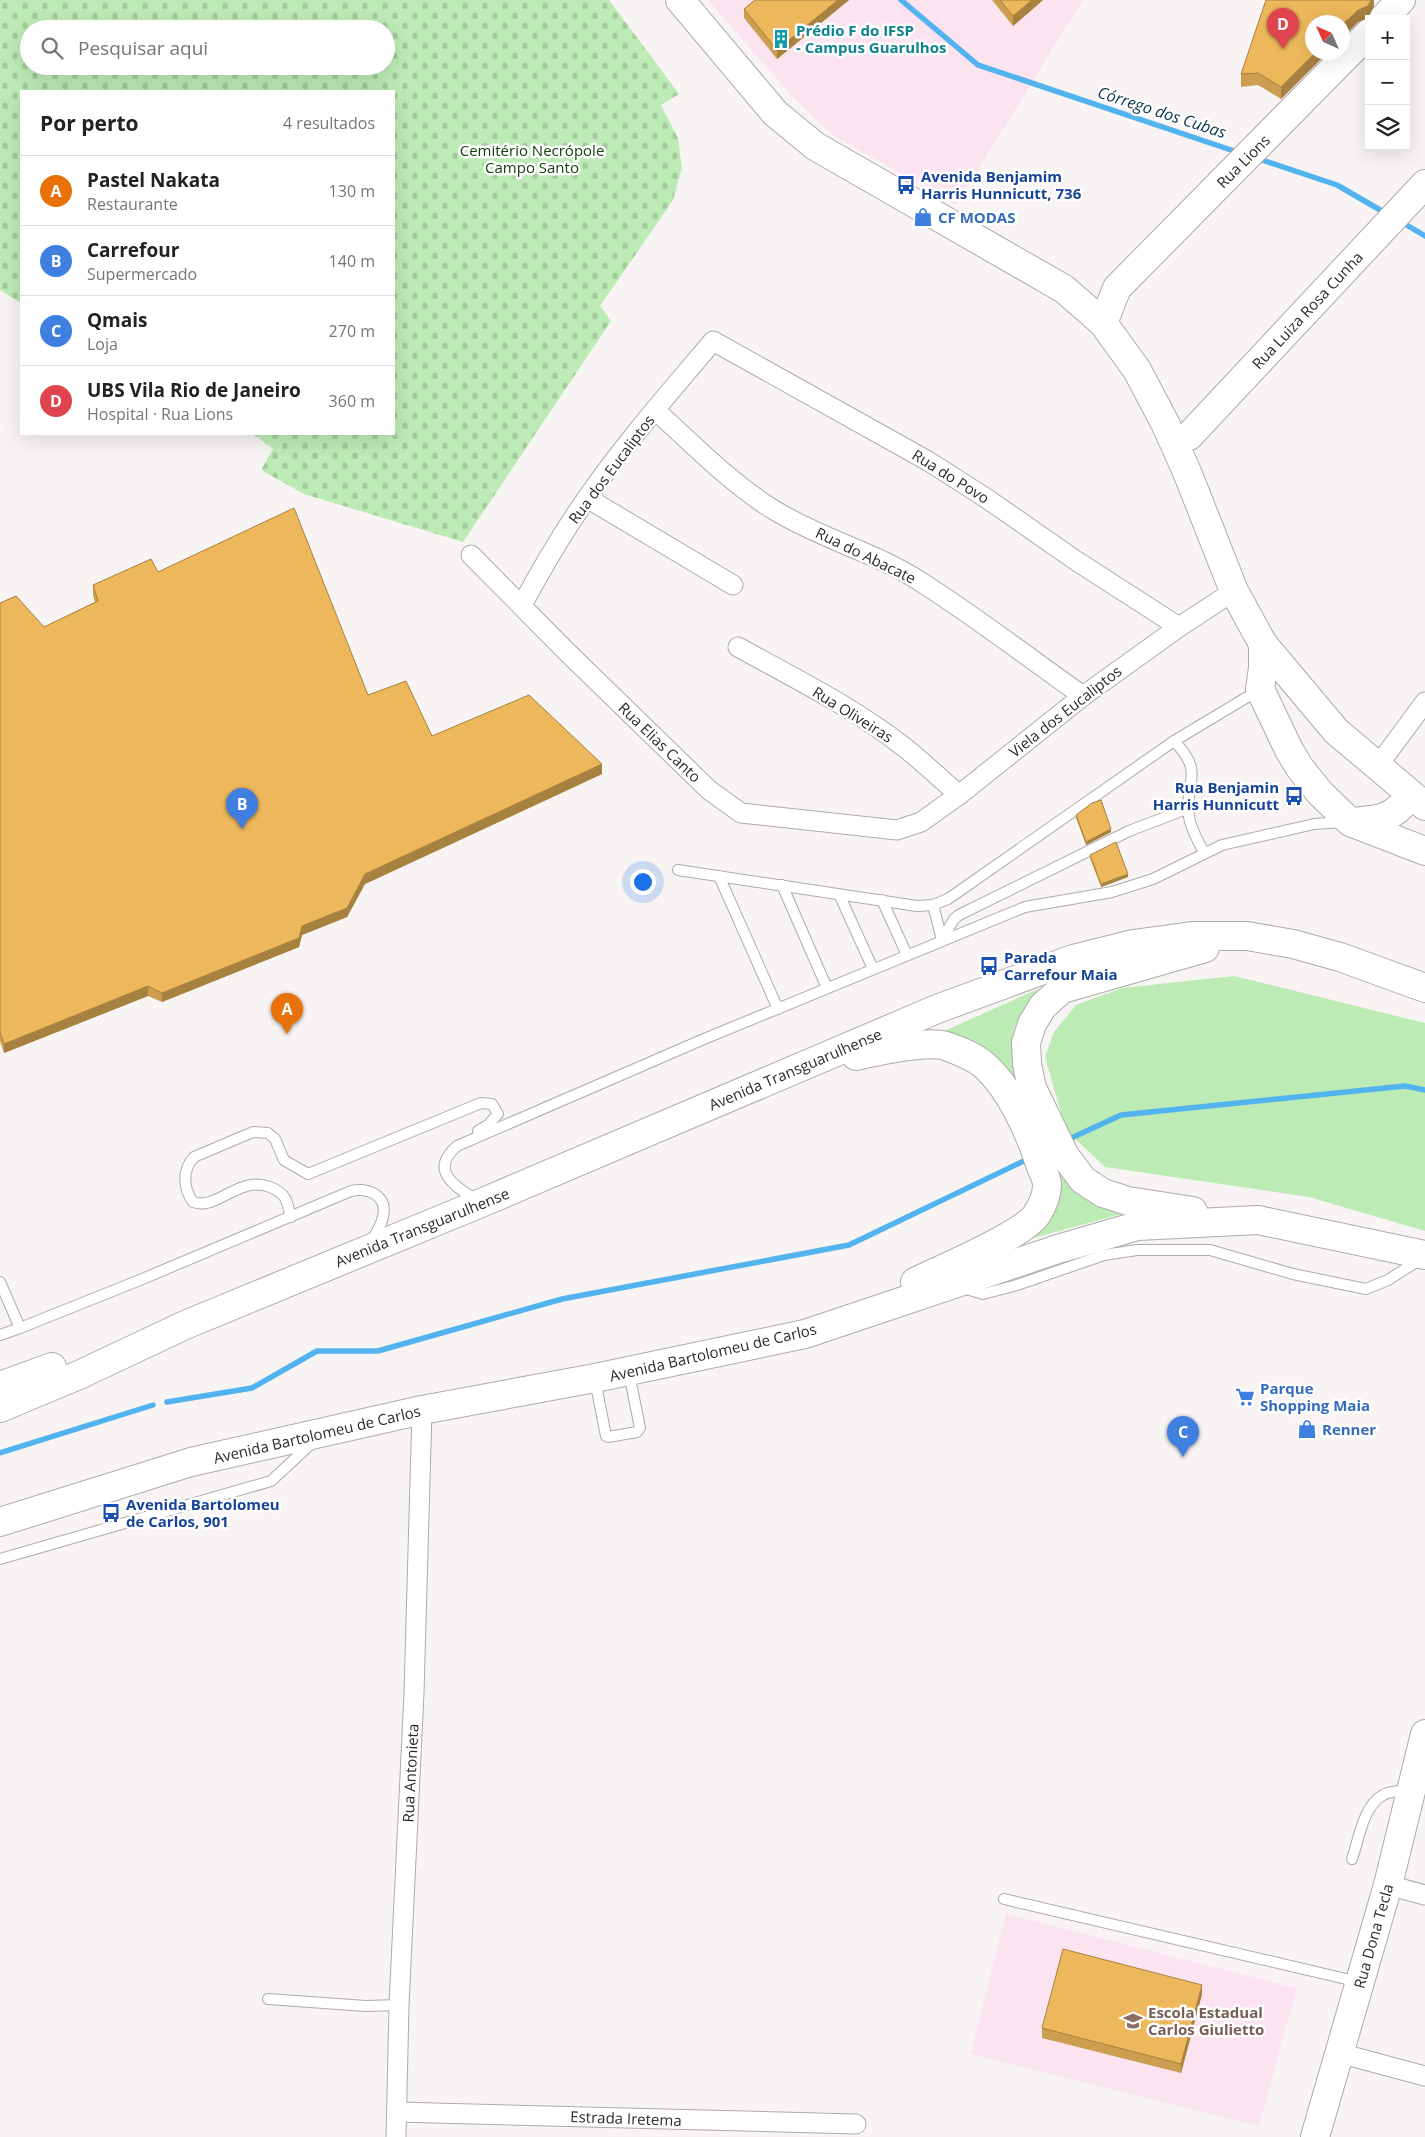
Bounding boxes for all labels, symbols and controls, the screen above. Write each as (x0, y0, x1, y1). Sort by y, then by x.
pin: D (1267, 8, 1299, 49)
north arrow (1305, 15, 1350, 60)
map controls (1365, 15, 1410, 150)
button: + (1365, 15, 1410, 60)
search box (20, 20, 395, 75)
place label: Prédio F do IFSP - Campus Guarulhos (796, 20, 946, 57)
building icon: Prédio F do IFSP - Campus Guarulhos (770, 28, 792, 50)
icon: search (38, 34, 66, 62)
text: Pesquisar aqui (78, 35, 208, 61)
button: − (1365, 60, 1410, 105)
water label: Córrego dos Cubas (1095, 81, 1229, 143)
button: layers (1365, 105, 1410, 150)
text: Por perto (40, 109, 139, 137)
text: 4 resultados (283, 112, 375, 134)
street label: Rua Lions (1212, 130, 1274, 192)
park label: Cemitério Necrópole Campo Santo (460, 140, 604, 177)
place label: Avenida Benjamim Harris Hunnicutt, 736 (921, 166, 1082, 203)
text: Pastel Nakata (87, 167, 220, 193)
bus stop icon: Avenida Benjamim Harris Hunnicutt, 736 (895, 174, 917, 196)
text: A (50, 180, 62, 202)
text: 130 m (329, 180, 375, 202)
text: Restaurante (87, 193, 178, 215)
shop icon: CF MODAS (912, 206, 934, 228)
place label: CF MODAS (938, 207, 1015, 227)
text: Carrefour (87, 237, 179, 263)
street label: Rua Luiza Rosa Cunha (1247, 247, 1367, 373)
text: B (51, 250, 61, 272)
text: 140 m (329, 250, 375, 272)
text: Supermercado (87, 263, 197, 285)
text: Qmais (87, 307, 148, 333)
text: C (51, 320, 61, 342)
text: 270 m (329, 320, 375, 342)
text: Loja (87, 333, 118, 355)
text: UBS Vila Rio de Janeiro (87, 377, 301, 403)
text: D (50, 390, 62, 412)
text: 360 m (329, 390, 375, 412)
text: Hospital · Rua Lions (87, 403, 233, 425)
street label: Rua dos Eucaliptos (564, 411, 658, 527)
street label: Rua do Povo (909, 444, 993, 508)
street label: Rua do Abacate (813, 522, 919, 588)
street label: Viela dos Eucaliptos (1005, 661, 1125, 761)
street label: Rua Oliveiras (809, 681, 897, 747)
street label: Rua Elias Canto (614, 698, 706, 786)
place label: Rua Benjamin Harris Hunnicutt (1153, 777, 1279, 814)
bus stop icon: Rua Benjamin Harris Hunnicutt (1283, 785, 1305, 807)
pin: B (226, 788, 258, 829)
your location (630, 869, 656, 895)
place label: Parada Carrefour Maia (1004, 947, 1118, 984)
bus stop icon: Parada Carrefour Maia (978, 955, 1000, 977)
pin: A (271, 993, 303, 1034)
street label: Avenida Transguarulhense (705, 1023, 885, 1115)
street label: Avenida Transguarulhense (332, 1183, 512, 1271)
street label: Avenida Bartolomeu de Carlos (608, 1318, 818, 1386)
place label: Parque Shopping Maia (1260, 1378, 1370, 1415)
supermarket icon: Parque Shopping Maia (1234, 1386, 1256, 1408)
street label: Avenida Bartolomeu de Carlos (212, 1400, 422, 1468)
pin: C (1167, 1416, 1199, 1457)
shop icon: Renner (1296, 1418, 1318, 1440)
place label: Renner (1322, 1419, 1376, 1439)
place label: Avenida Bartolomeu de Carlos, 901 (126, 1494, 280, 1531)
bus stop icon: Avenida Bartolomeu de Carlos, 901 (100, 1502, 122, 1524)
street label: Rua Antonieta (397, 1723, 423, 1823)
street label: Rua Dona Tecla (1348, 1881, 1398, 1991)
place label: Escola Estadual Carlos Giulietto (1148, 2002, 1264, 2039)
school or university icon: Escola Estadual Carlos Giulietto (1122, 2010, 1144, 2032)
street label: Estrada Iretema (570, 2106, 682, 2130)

